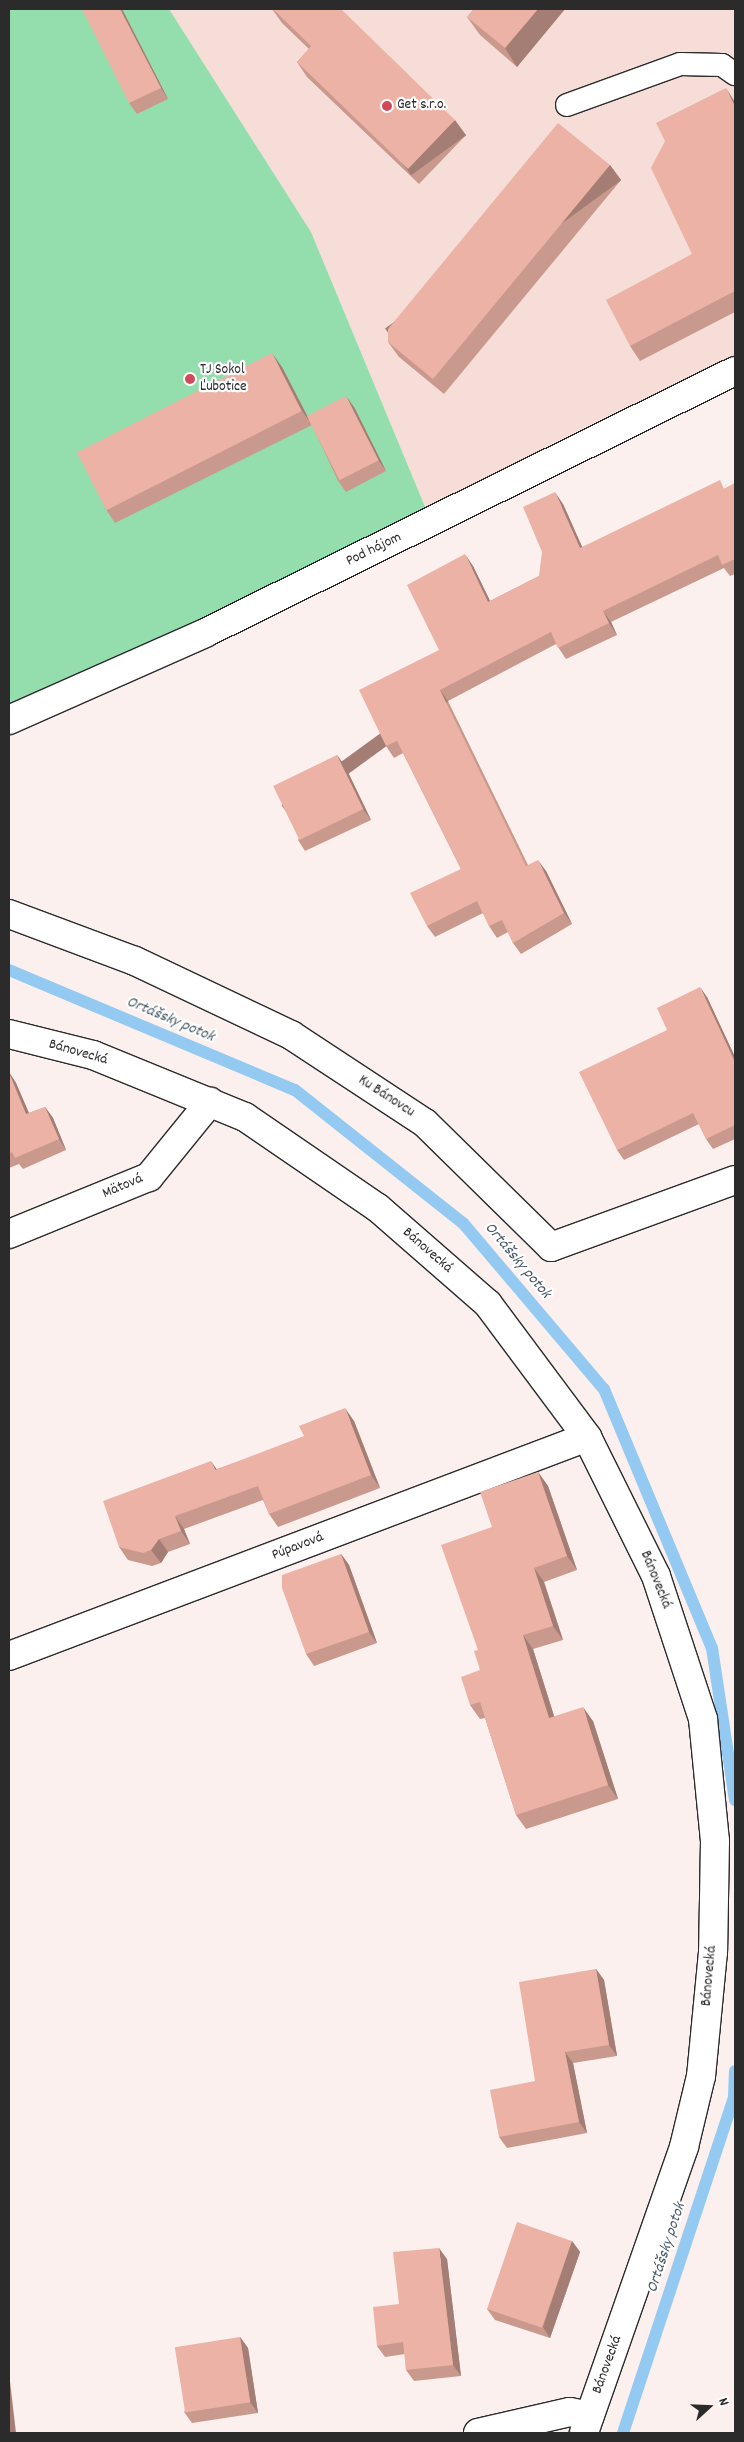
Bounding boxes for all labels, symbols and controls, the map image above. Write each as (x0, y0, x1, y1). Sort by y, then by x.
place label: Get s.r.o. (397, 97, 446, 115)
marker: Get s.r.o. (381, 100, 393, 112)
place label: TJ Sokol Ľubotice (200, 361, 247, 396)
marker: TJ Sokol Ľubotice (184, 373, 196, 385)
street label: Pod hájom (343, 529, 405, 571)
water label: Ortášsky potok (123, 993, 217, 1047)
street label: Bánovecká (46, 1036, 110, 1070)
street label: Ku Bánovcu (354, 1072, 418, 1122)
street label: Mätová (100, 1170, 146, 1204)
water label: Ortášsky potok (480, 1219, 554, 1303)
street label: Bánovecká (398, 1224, 456, 1278)
street label: Púpavová (270, 1529, 326, 1565)
street label: Bánovecká (635, 1548, 675, 1612)
street label: Bánovecká (698, 1945, 722, 2007)
water label: Ortášsky potok (643, 2201, 691, 2295)
street label: Bánovecká (589, 2333, 627, 2397)
north arrow (684, 2382, 734, 2432)
text: N (713, 2395, 734, 2409)

